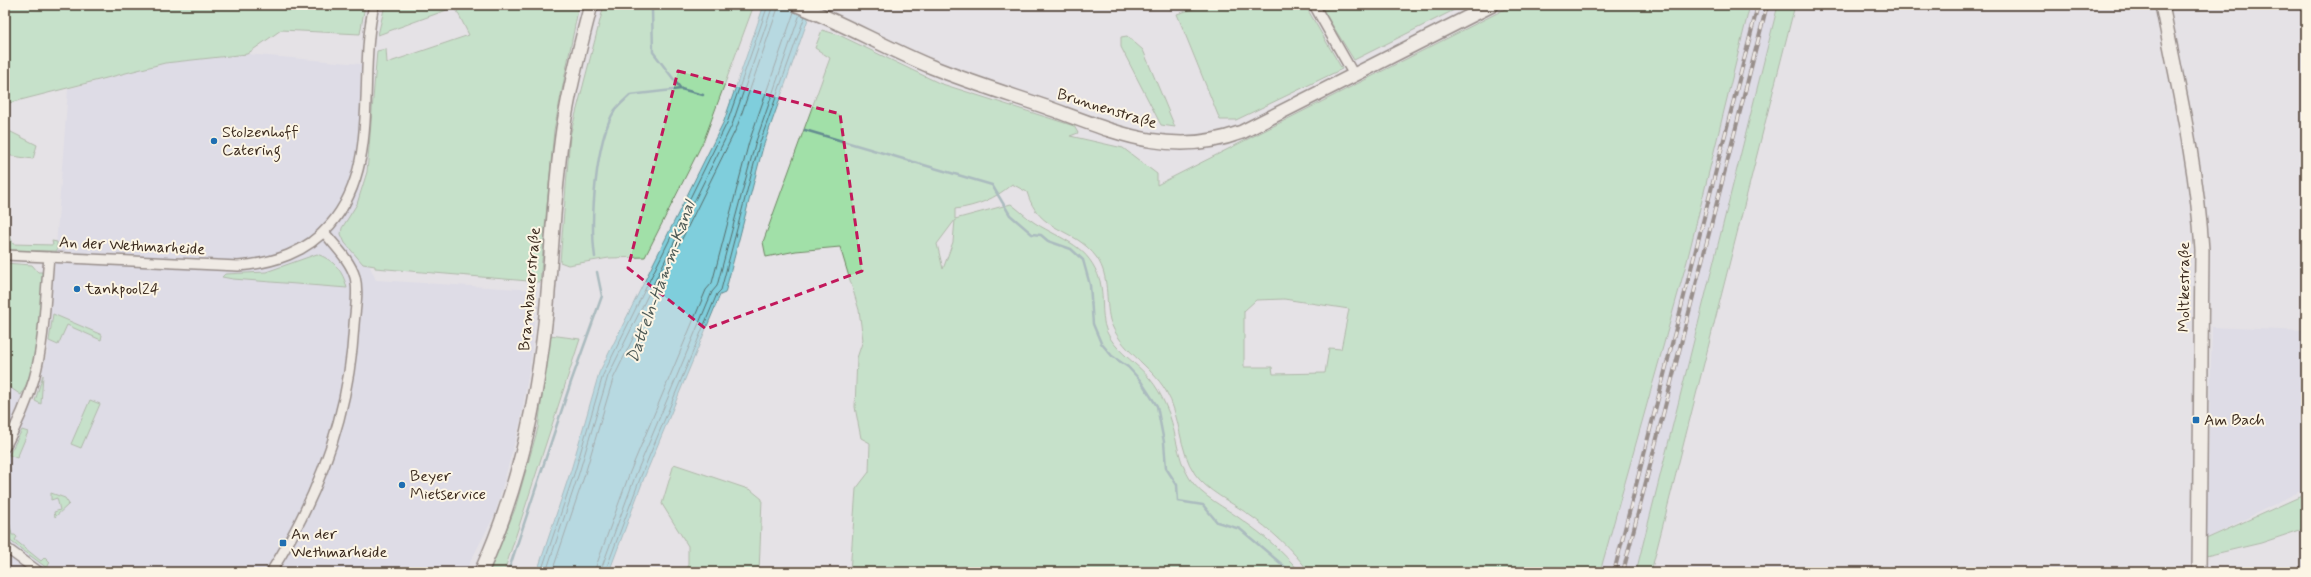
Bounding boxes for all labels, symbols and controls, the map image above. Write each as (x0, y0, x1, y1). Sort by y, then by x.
street label: Brunnenstraße (1055, 84, 1160, 134)
place label: Stolzenhoff Catering (222, 122, 299, 162)
marker: Stolzenhoff Catering (209, 136, 219, 146)
water label: Datteln-Hamm-Kanal (622, 196, 701, 366)
street label: Brambauerstraße (514, 226, 546, 352)
street label: An der Wethmarheide (58, 232, 206, 260)
street label: Moltkestraße (2174, 242, 2195, 332)
place label: tankpool24 (84, 279, 160, 300)
marker: tankpool24 (72, 284, 82, 294)
place label: Am Bach (2204, 410, 2265, 431)
marker: Am Bach (2191, 415, 2201, 425)
place label: Beyer Mietservice (410, 466, 486, 505)
marker: Beyer Mietservice (397, 480, 407, 490)
place label: An der Wethmarheide (291, 524, 387, 563)
marker: An der Wethmarheide (278, 538, 288, 548)

